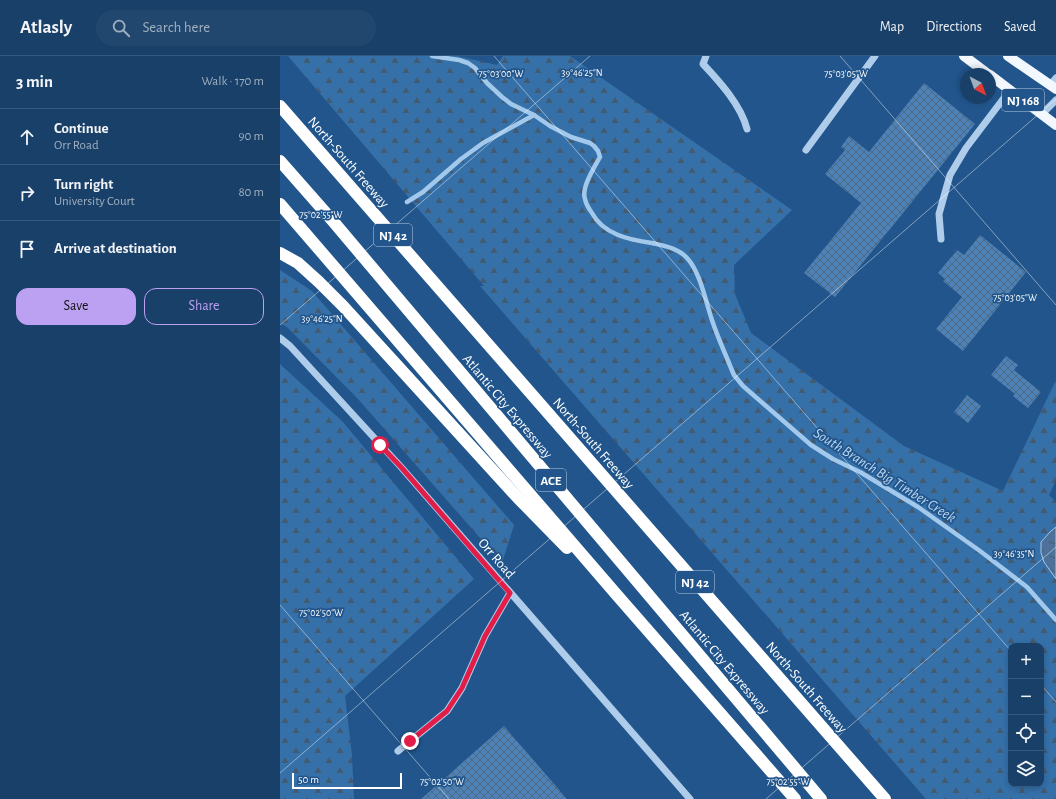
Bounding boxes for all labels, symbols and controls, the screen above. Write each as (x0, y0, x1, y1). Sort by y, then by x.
search box (96, 10, 376, 46)
icon: search (110, 17, 132, 39)
text: Atlasly (20, 18, 72, 37)
text: Search here (142, 20, 210, 35)
text: Map (880, 20, 904, 34)
text: Directions (926, 20, 982, 34)
text: Saved (1004, 20, 1036, 34)
text: 39°46'25"N (561, 68, 603, 78)
north arrow (960, 68, 996, 104)
text: 75°03'00"W (479, 69, 523, 79)
text: 75°03'05"W (824, 69, 868, 79)
text: 3 min (16, 73, 53, 90)
text: Walk · 170 m (201, 75, 264, 88)
road number: NJ 168 (1002, 89, 1044, 111)
street label: North-South Freeway (305, 115, 391, 211)
text: Continue (54, 121, 109, 136)
icon: ahead (16, 126, 38, 148)
text: 90 m (238, 130, 264, 143)
text: Orr Road (54, 139, 99, 152)
text: Turn right (54, 177, 113, 192)
icon: right (16, 182, 38, 204)
text: 80 m (238, 186, 264, 199)
text: University Court (54, 195, 135, 208)
text: 75°02'55"W (300, 210, 343, 220)
road number: NJ 42 (374, 224, 412, 246)
icon: arrive (16, 238, 38, 260)
text: Arrive at destination (54, 241, 177, 256)
button: Save (16, 288, 136, 325)
button: Share (144, 288, 264, 325)
text: 75°03'05"W (993, 293, 1037, 303)
text: 39°46'25"N (301, 314, 343, 324)
street label: Atlantic City Expressway (460, 352, 555, 461)
street label: North-South Freeway (550, 396, 636, 492)
water label: South Branch Big Timber Creek (811, 425, 959, 525)
route start (371, 436, 389, 454)
road number: ACE (536, 469, 566, 491)
street label: Orr Road (475, 536, 517, 581)
text: 39°46'35"N (994, 549, 1034, 559)
road number: NJ 42 (676, 571, 714, 593)
text: 75°02'50"W (299, 608, 343, 618)
street label: Atlantic City Expressway (677, 608, 772, 717)
street label: North-South Freeway (763, 640, 849, 736)
map controls (1008, 643, 1044, 787)
button: + (1008, 643, 1044, 679)
button: − (1008, 679, 1044, 715)
button: locate (1008, 715, 1044, 751)
route end (401, 732, 419, 750)
button: layers (1008, 751, 1044, 787)
scale bar (292, 771, 402, 790)
text: 50 m (298, 774, 319, 785)
text: 75°02'50"W (420, 777, 464, 787)
text: 75°02'55"W (767, 777, 810, 787)

